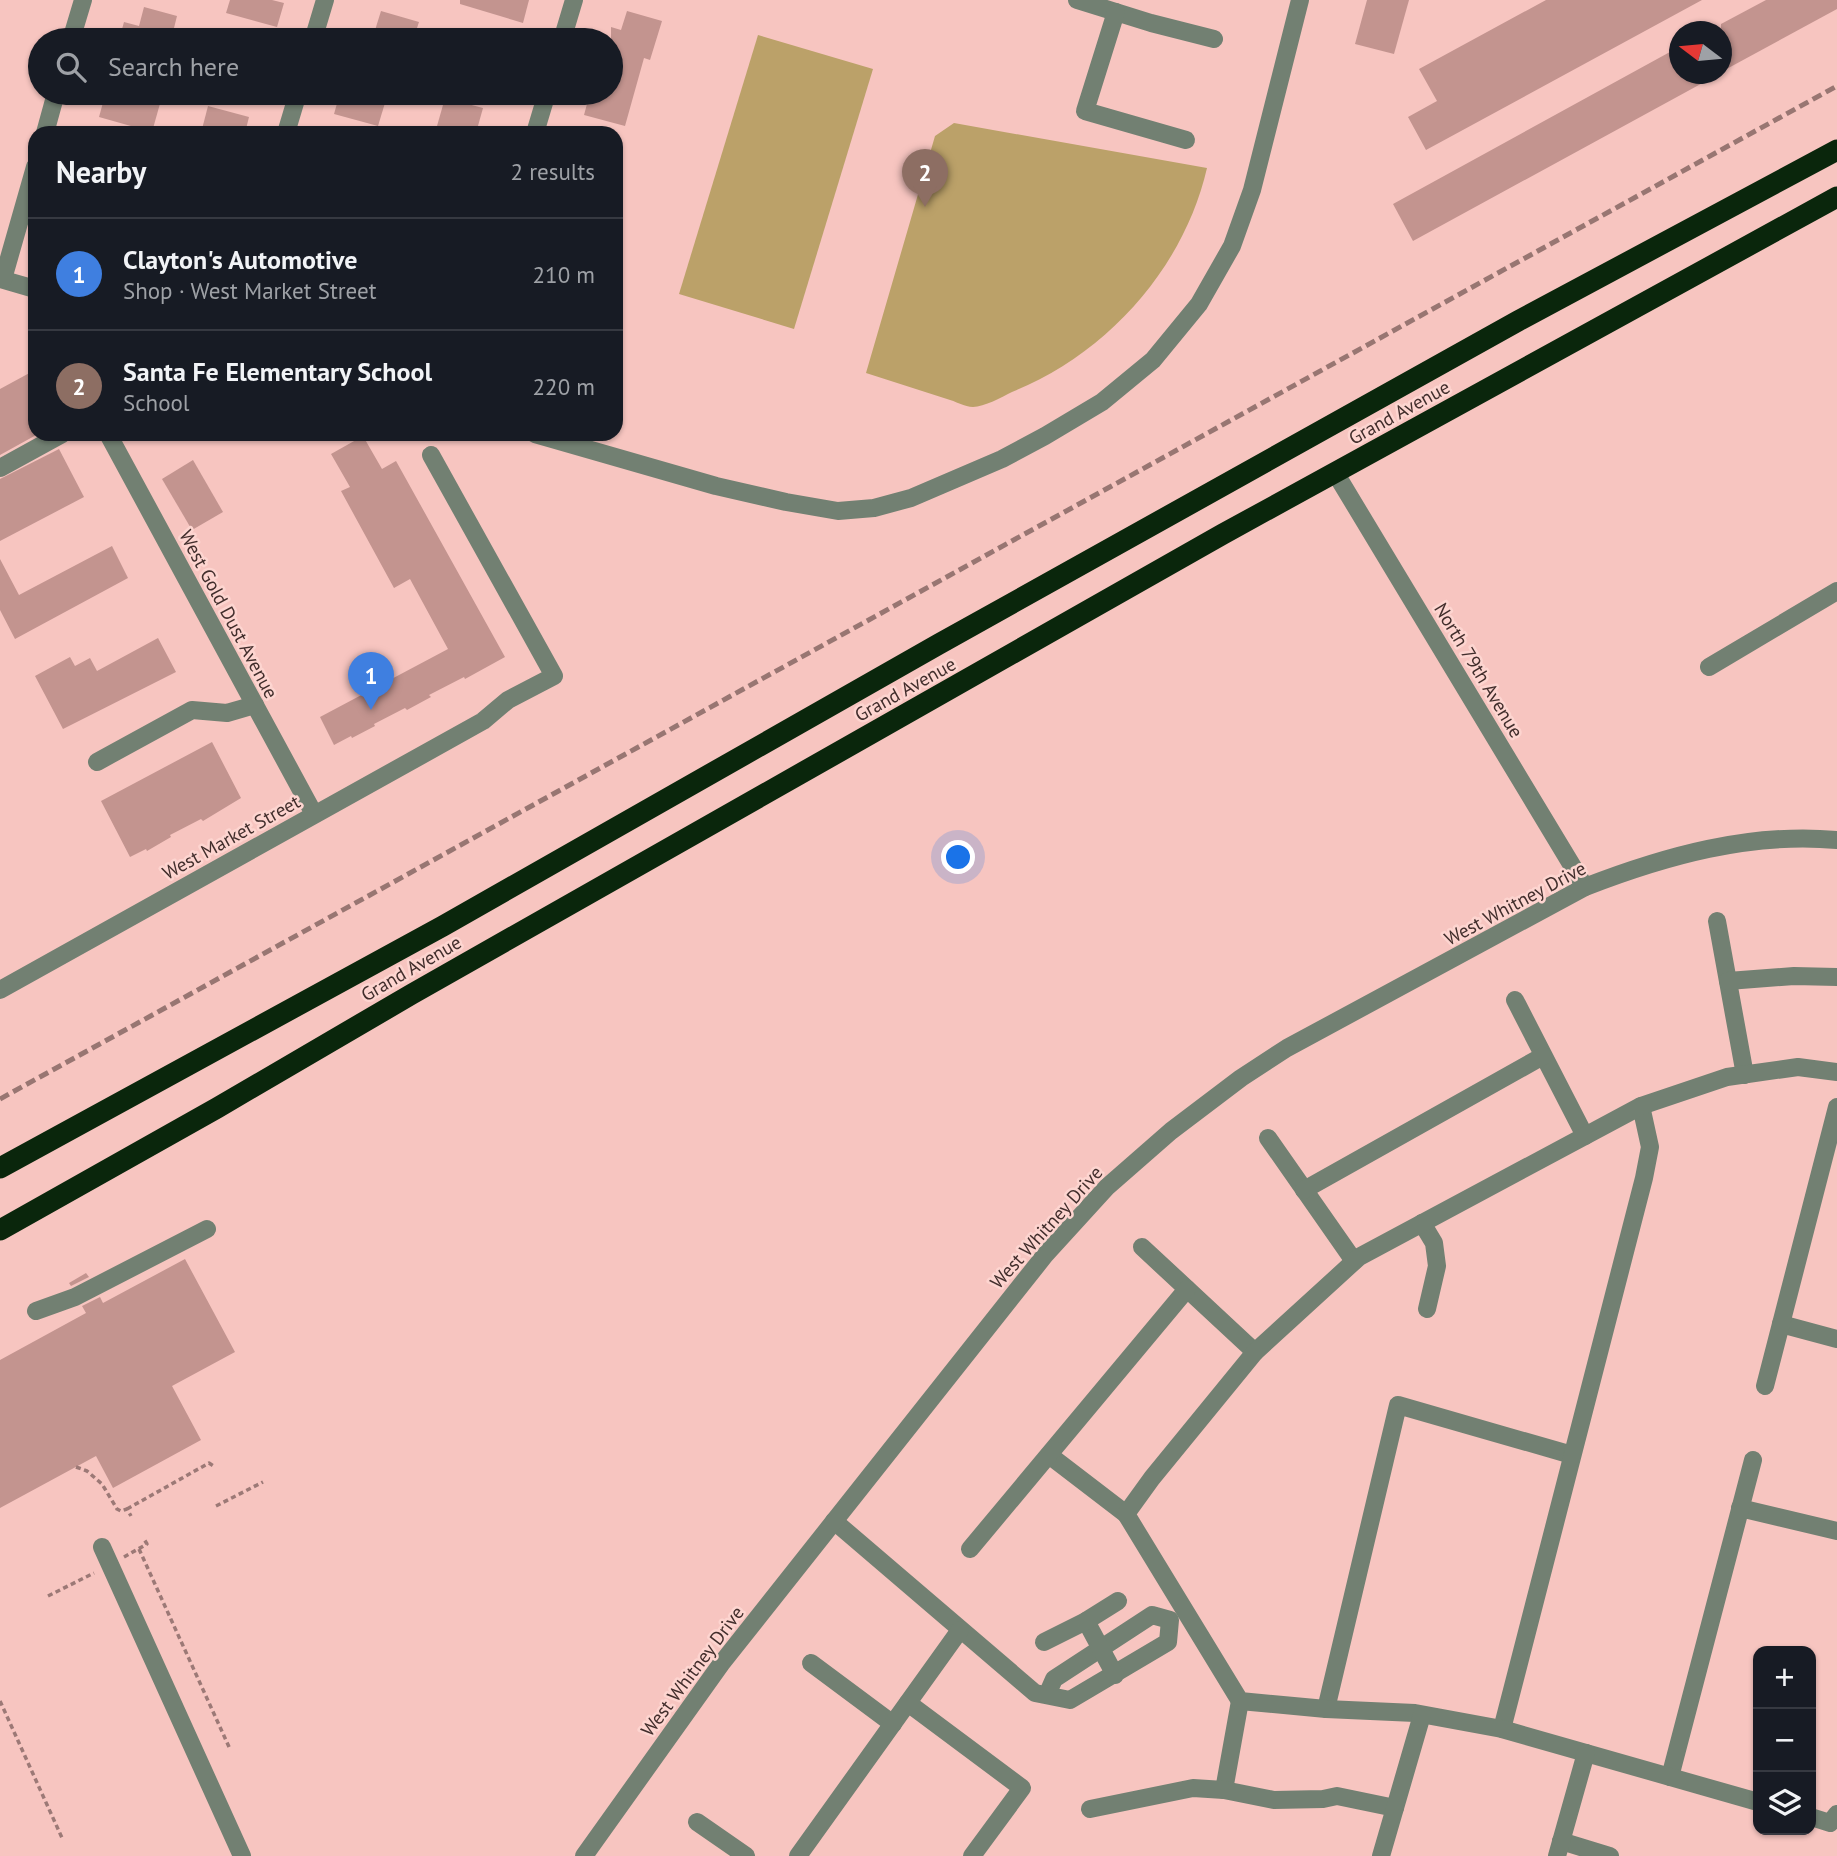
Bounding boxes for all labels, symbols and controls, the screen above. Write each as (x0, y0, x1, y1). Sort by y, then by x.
north arrow (1669, 21, 1732, 84)
search box (28, 28, 623, 105)
icon: search (52, 48, 90, 86)
text: Search here (108, 50, 239, 83)
pin: 2 (902, 149, 948, 207)
text: Nearby (56, 152, 146, 191)
text: 2 results (511, 157, 595, 186)
text: Clayton's Automotive (123, 243, 357, 276)
text: 1 (72, 260, 86, 289)
text: 210 m (533, 260, 595, 289)
text: Shop · West Market Street (123, 276, 376, 305)
text: Santa Fe Elementary School (123, 355, 432, 388)
text: 2 (72, 372, 86, 401)
text: 220 m (533, 372, 595, 401)
street label: Grand Avenue (1344, 374, 1454, 450)
text: School (123, 388, 190, 417)
street label: West Gold Dust Avenue (174, 526, 284, 702)
street label: North 79th Avenue (1429, 598, 1529, 742)
street label: Grand Avenue (850, 651, 960, 727)
pin: 1 (348, 652, 394, 710)
street label: West Market Street (158, 789, 304, 885)
your location (941, 840, 975, 874)
street label: West Whitney Drive (1440, 856, 1590, 950)
street label: Grand Avenue (357, 930, 465, 1006)
street label: West Whitney Drive (985, 1161, 1107, 1293)
street label: West Whitney Drive (635, 1601, 749, 1741)
map controls (1753, 1646, 1816, 1835)
button: + (1753, 1646, 1816, 1709)
button: − (1753, 1709, 1816, 1772)
button: layers (1753, 1772, 1816, 1835)

